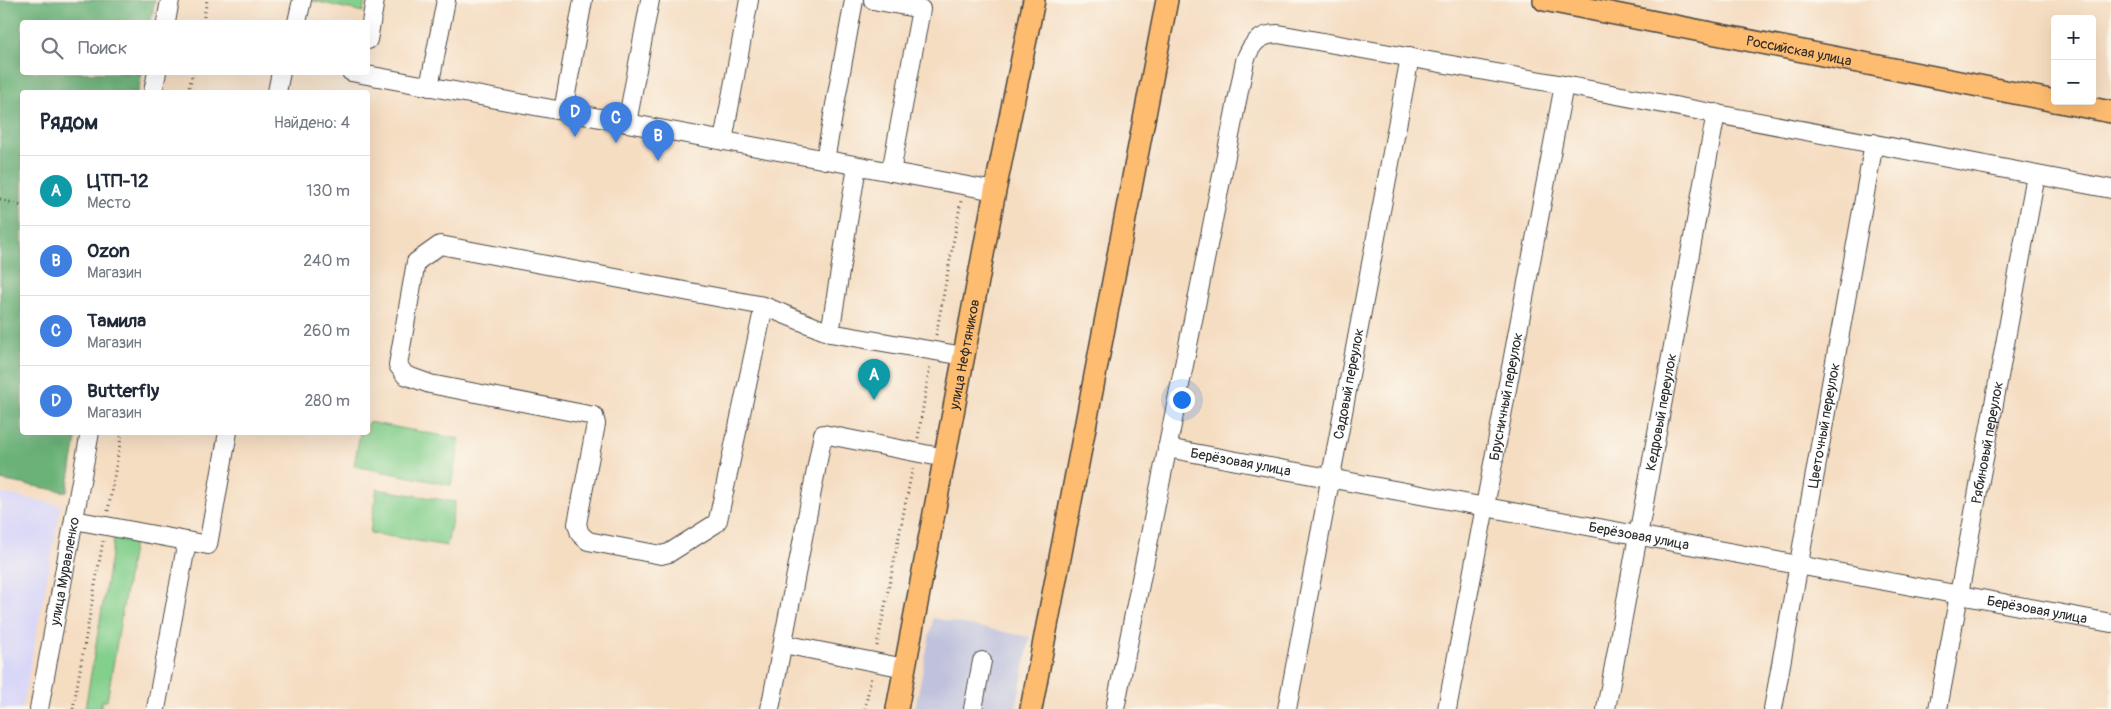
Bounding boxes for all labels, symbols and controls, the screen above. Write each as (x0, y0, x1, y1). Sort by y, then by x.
map controls (2051, 15, 2096, 105)
button: + (2051, 15, 2096, 60)
search box (20, 20, 370, 75)
street label: Российская улица (1745, 32, 1853, 69)
icon: search (38, 34, 66, 62)
text: Поиск (78, 36, 128, 60)
button: − (2051, 60, 2096, 105)
pin: D (559, 96, 591, 137)
pin: C (600, 102, 632, 143)
text: Рядом (40, 109, 98, 136)
text: Найдено: 4 (274, 113, 350, 133)
pin: B (642, 120, 674, 161)
text: ЦТП-12 (87, 169, 149, 193)
text: A (51, 181, 61, 201)
text: 130 m (306, 181, 350, 201)
text: Место (87, 193, 131, 213)
text: Ozon (87, 239, 130, 263)
text: B (51, 251, 61, 271)
text: 240 m (303, 251, 350, 271)
text: Магазин (87, 263, 142, 283)
street label: улица Нефтяников (945, 298, 983, 412)
text: Тамила (87, 309, 146, 333)
text: C (51, 321, 61, 341)
text: 260 m (303, 321, 350, 341)
street label: Садовый переулок (1330, 327, 1367, 441)
street label: Брусничный переулок (1485, 331, 1526, 462)
text: Магазин (87, 333, 142, 353)
street label: Кедровый переулок (1642, 352, 1680, 472)
pin: A (858, 359, 890, 400)
street label: Цветочный переулок (1804, 362, 1843, 489)
text: Butterfly (87, 379, 159, 403)
street label: Рябиновый переулок (1967, 380, 2006, 505)
your location (1169, 387, 1195, 413)
text: D (51, 391, 61, 411)
text: 280 m (304, 391, 350, 411)
text: Магазин (87, 403, 142, 423)
street label: Берёзовая улица (1189, 444, 1292, 479)
street label: улица Муравленко (46, 515, 83, 628)
street label: Берёзовая улица (1587, 518, 1691, 553)
street label: Берёзовая улица (1986, 592, 2089, 627)

